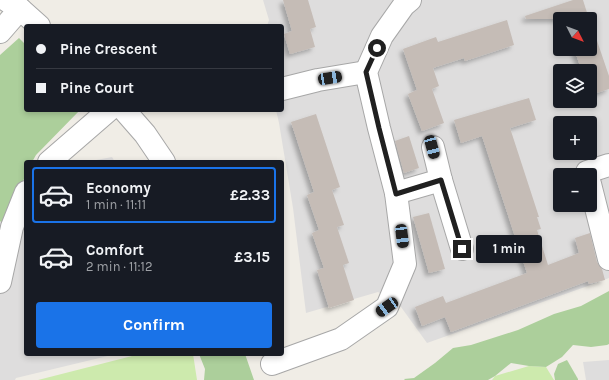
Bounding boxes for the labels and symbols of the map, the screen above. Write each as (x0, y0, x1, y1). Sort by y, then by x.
north arrow (553, 12, 597, 56)
route start (368, 39, 386, 57)
car (317, 70, 343, 86)
car (423, 134, 441, 160)
car (395, 223, 409, 249)
callout: 1 min (476, 235, 542, 263)
route end (453, 240, 471, 258)
car (374, 295, 400, 319)

